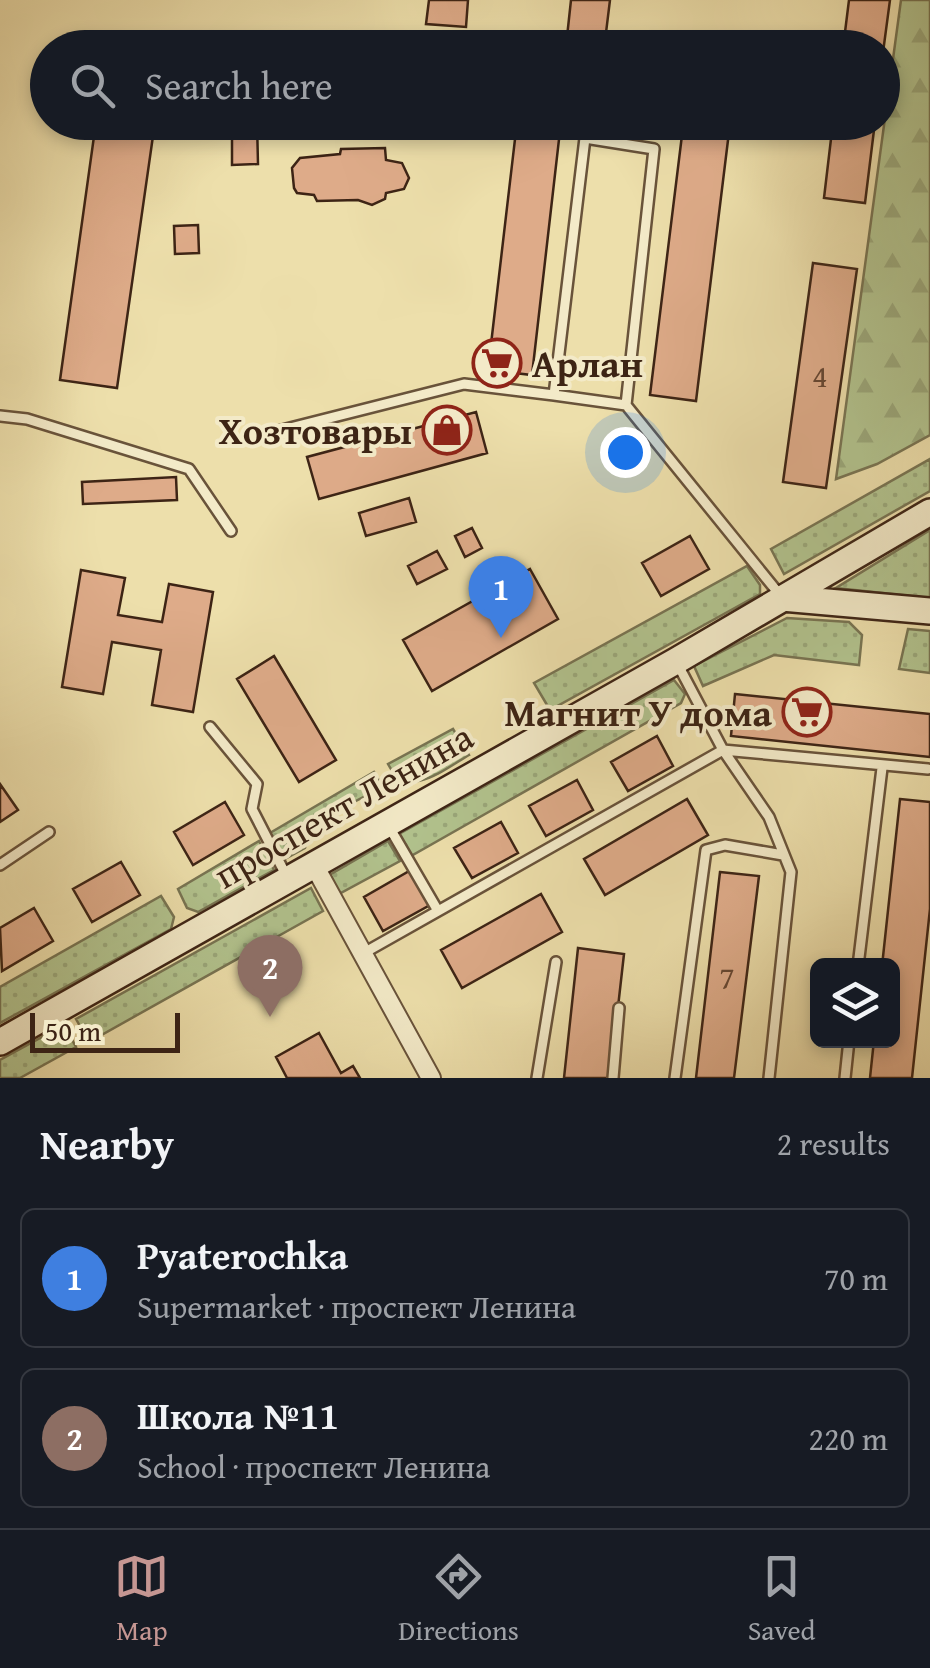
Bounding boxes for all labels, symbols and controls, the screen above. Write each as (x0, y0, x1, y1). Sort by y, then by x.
search box (30, 30, 900, 140)
text: Search here (145, 57, 333, 113)
icon: search (65, 58, 120, 113)
place label: Арлан (532, 335, 643, 391)
supermarket icon: Арлан (471, 337, 523, 389)
house number: 4 (812, 352, 828, 399)
place label: Хозтовары (219, 402, 412, 458)
shop icon: Хозтовары (421, 404, 473, 456)
your location (600, 427, 651, 478)
pin: 1 (468, 556, 534, 638)
place label: Магнит У дома (504, 684, 773, 740)
supermarket icon: Магнит У дома (781, 686, 833, 738)
street label: проспект Ленина (203, 708, 483, 902)
pin: 2 (238, 934, 302, 1017)
house number: 7 (719, 954, 735, 1001)
map controls (810, 958, 900, 1048)
button: layers (810, 958, 900, 1048)
scale bar (30, 1008, 180, 1052)
text: 50 m (45, 1010, 101, 1051)
text: Nearby (40, 1113, 174, 1174)
text: 2 results (777, 1120, 890, 1167)
text: Pyaterochka (137, 1227, 348, 1283)
text: 1 (66, 1255, 83, 1302)
text: 70 m (824, 1255, 888, 1302)
text: Supermarket · проспект Ленина (137, 1283, 576, 1330)
text: Школа №11 (137, 1387, 339, 1443)
text: 2 (66, 1415, 83, 1462)
text: 220 m (809, 1415, 888, 1462)
text: School · проспект Ленина (137, 1443, 490, 1490)
tab: Map (114, 1549, 169, 1650)
tab: Directions (398, 1549, 519, 1650)
tab: Saved (748, 1549, 816, 1650)

